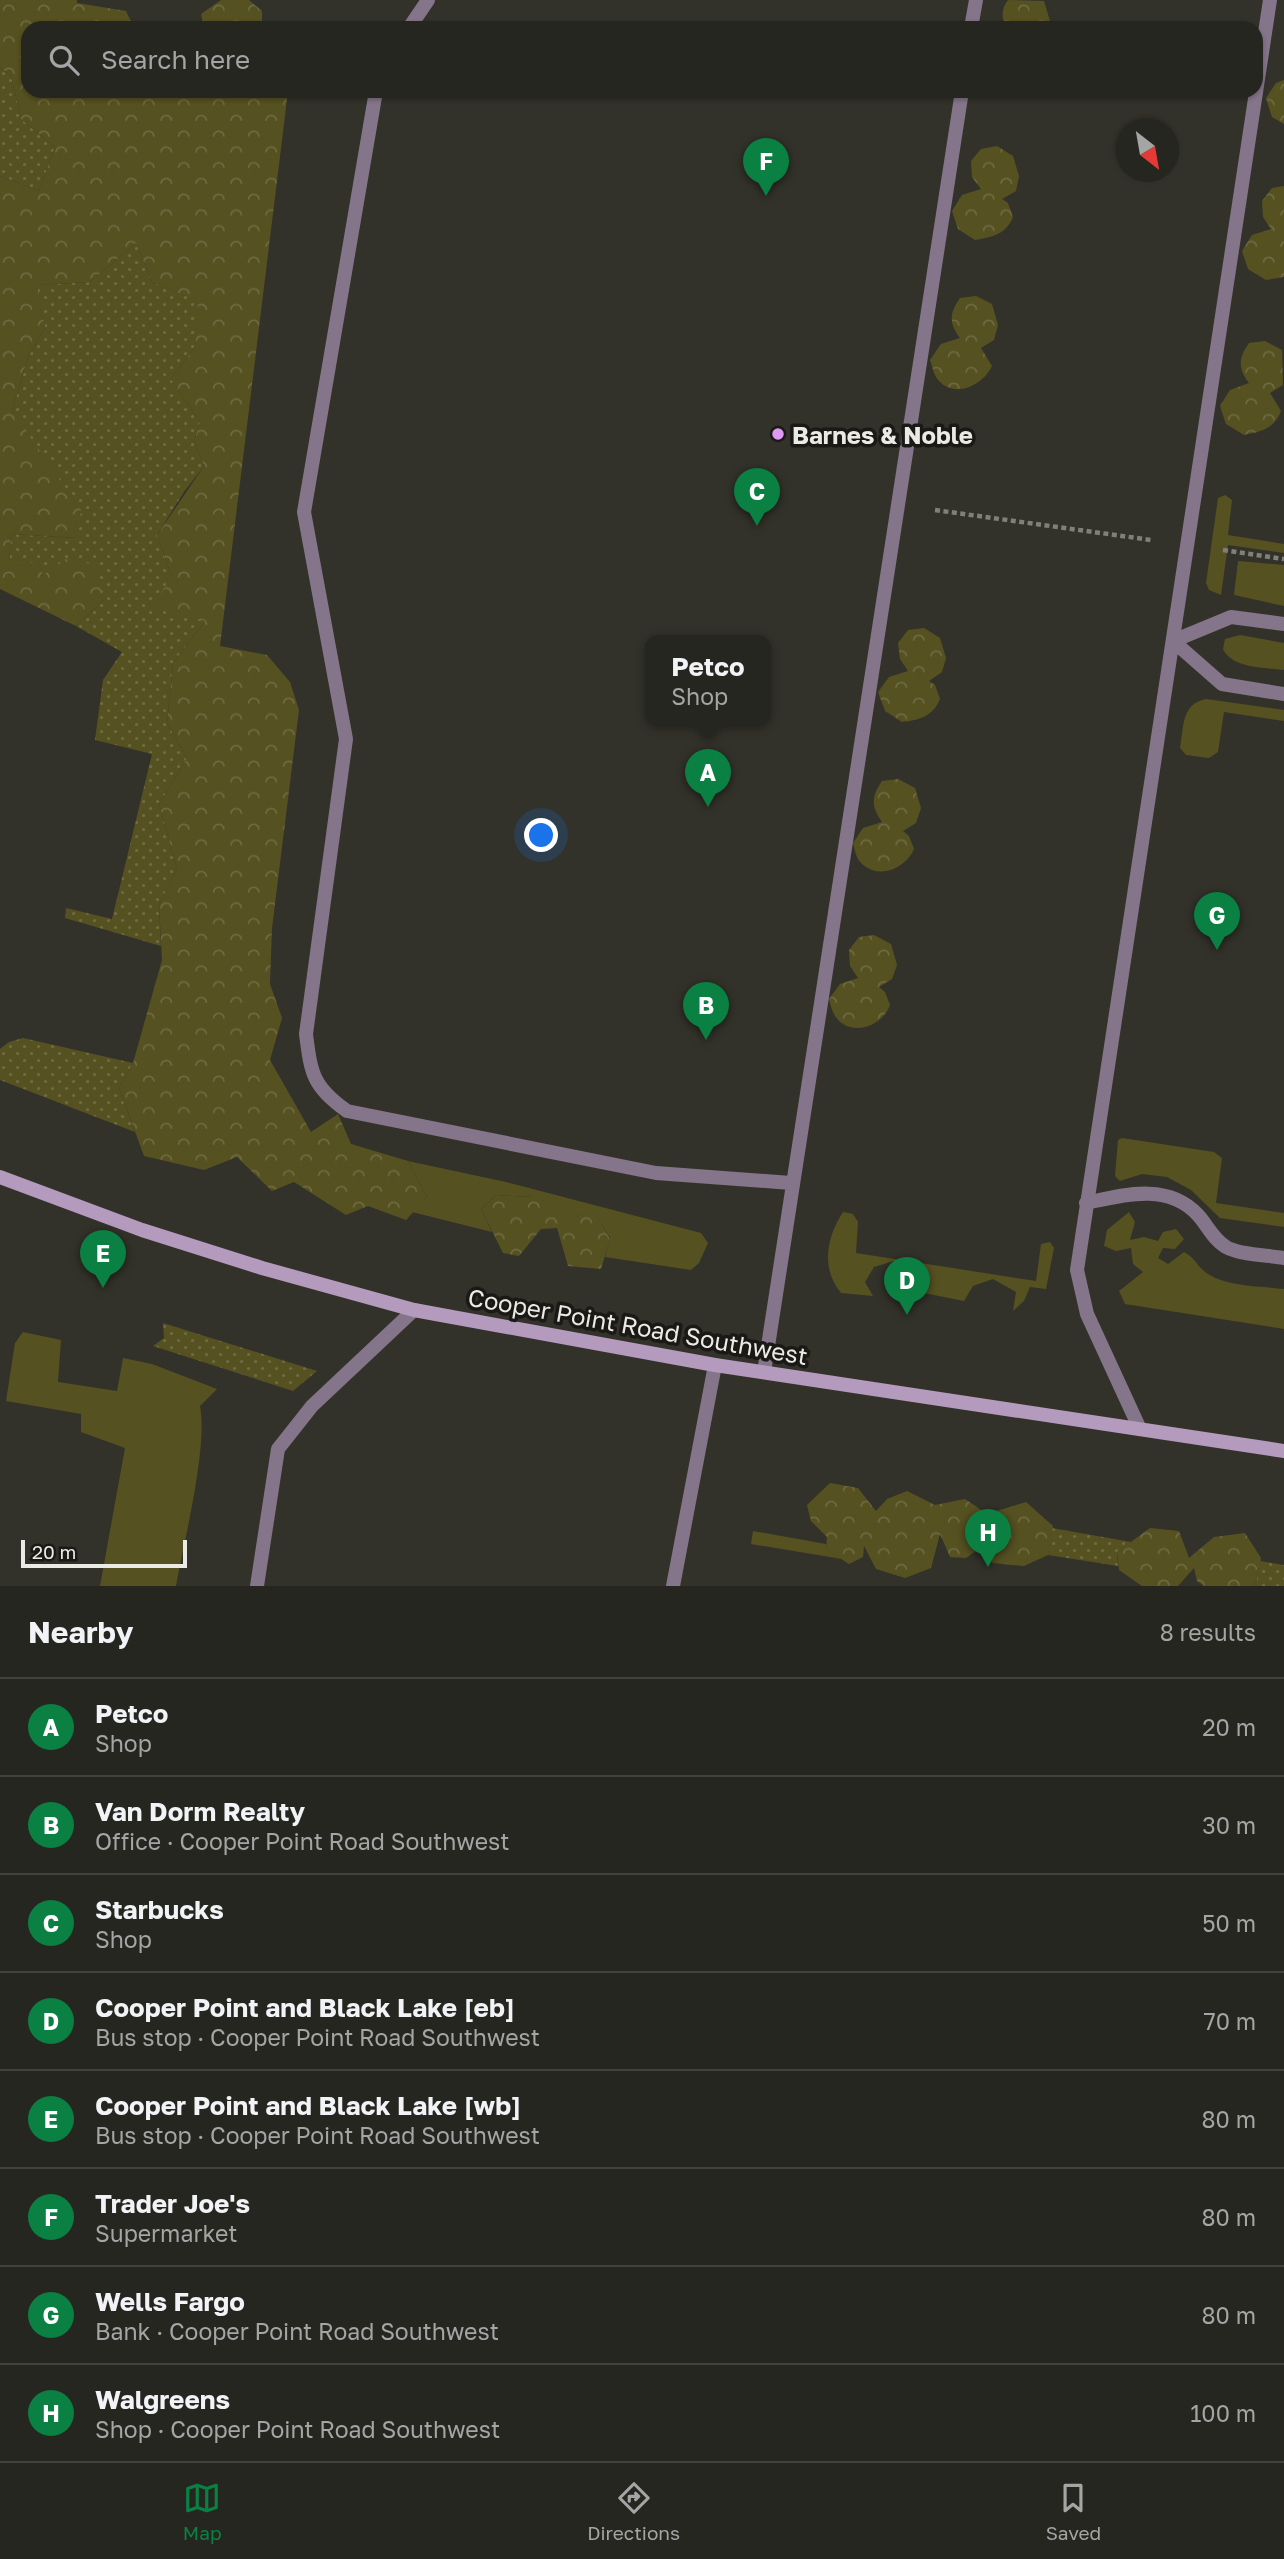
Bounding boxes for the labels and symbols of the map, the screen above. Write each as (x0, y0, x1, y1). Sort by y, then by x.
north arrow (1116, 119, 1179, 182)
pin: F (743, 138, 789, 196)
place label: Barnes & Noble (792, 420, 973, 449)
marker: Barnes & Noble (770, 426, 786, 442)
pin: C (734, 468, 780, 526)
pin: A (685, 749, 731, 807)
your location (524, 818, 558, 852)
pin: G (1194, 892, 1240, 950)
pin: B (683, 982, 729, 1040)
pin: E (80, 1230, 126, 1288)
pin: D (884, 1257, 930, 1315)
street label: Cooper Point Road Southwest (466, 1282, 810, 1370)
pin: H (965, 1509, 1011, 1567)
scale bar (21, 1537, 187, 1569)

